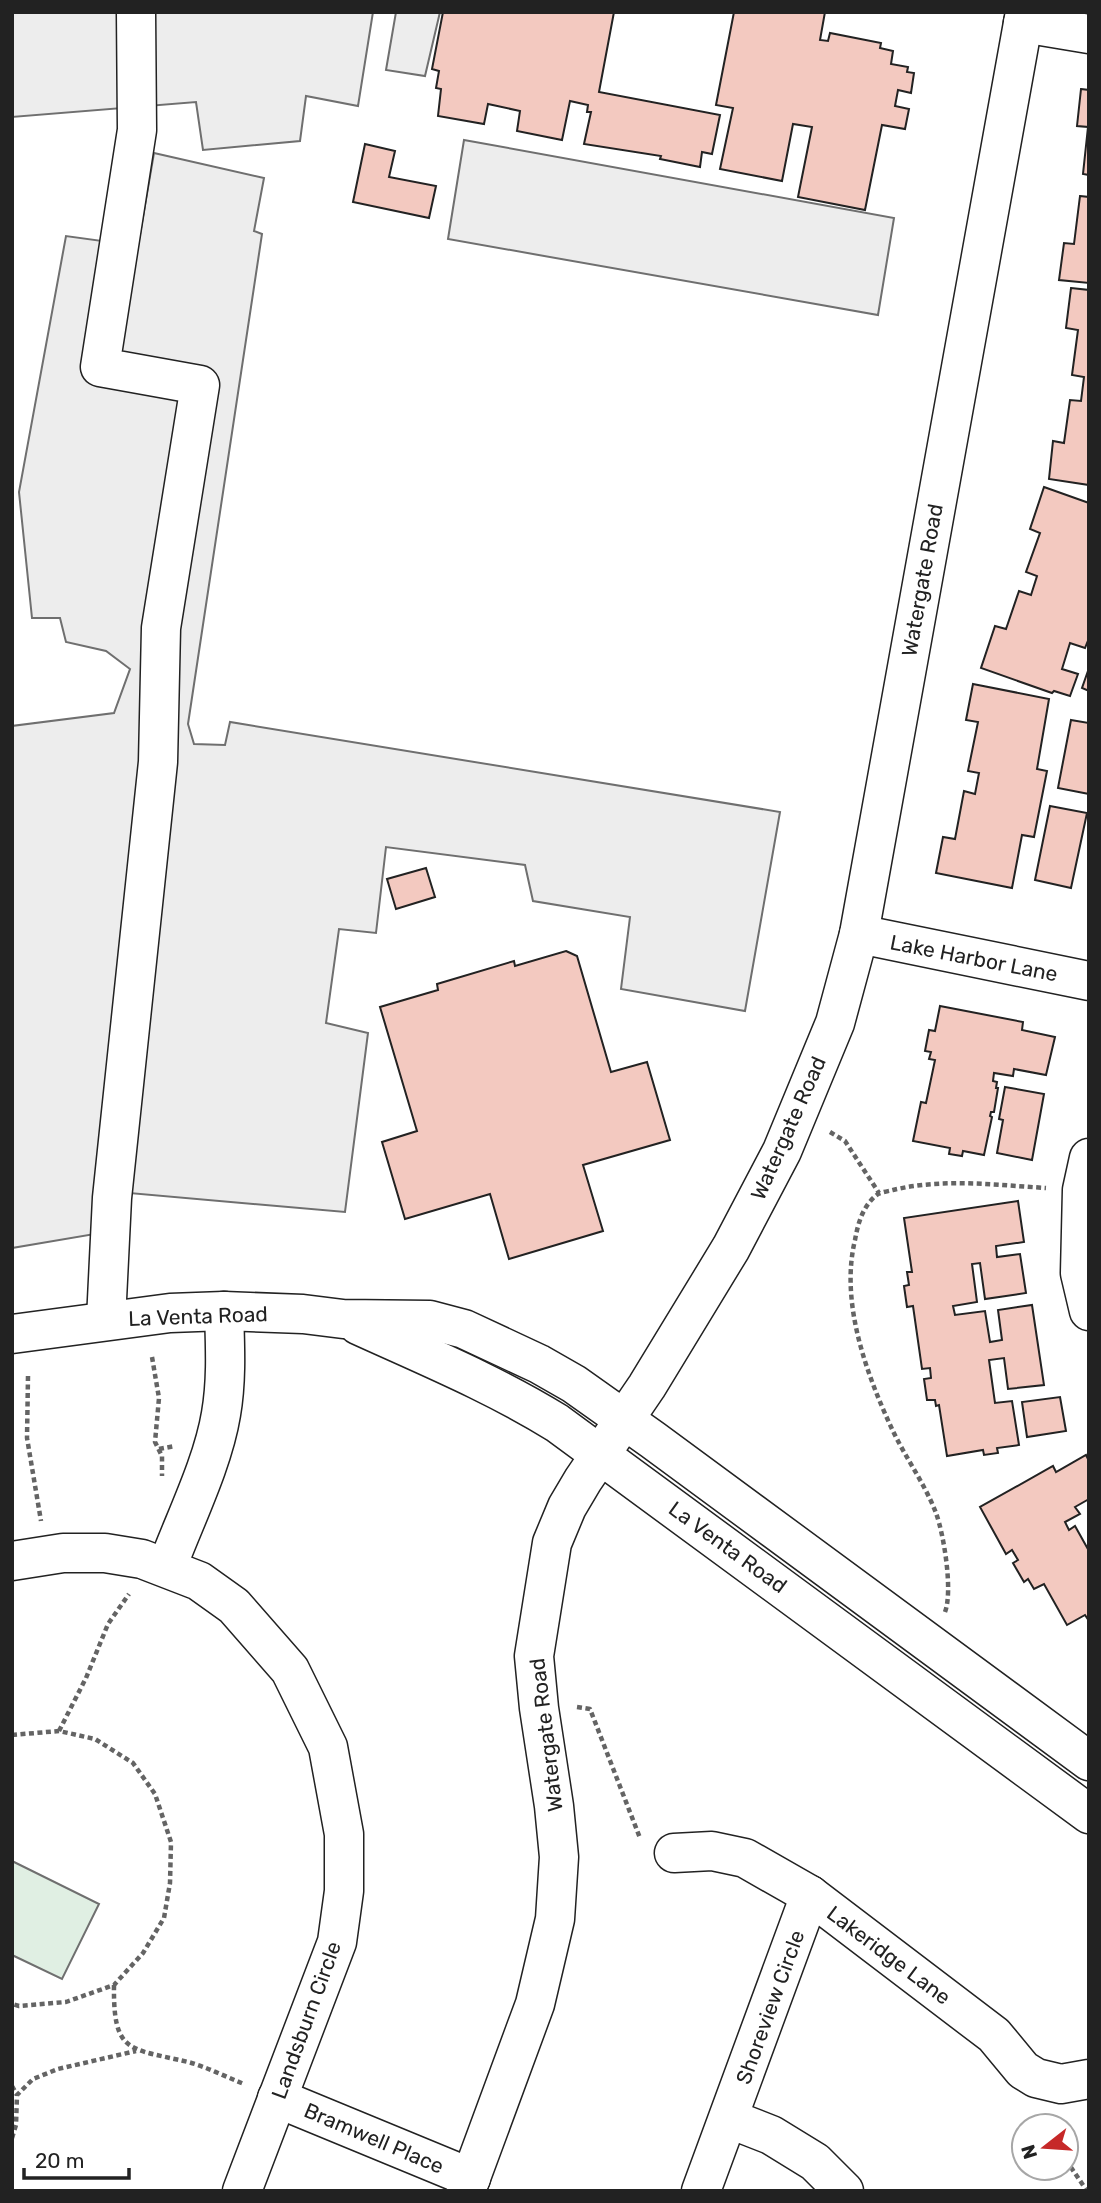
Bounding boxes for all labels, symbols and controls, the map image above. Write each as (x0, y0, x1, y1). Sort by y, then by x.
street label: Watergate Road (896, 502, 948, 658)
street label: Lake Harbor Lane (888, 929, 1060, 987)
street label: Watergate Road (745, 1052, 831, 1204)
street label: La Venta Road (128, 1301, 268, 1331)
street label: La Venta Road (664, 1496, 792, 1598)
street label: Watergate Road (524, 1657, 568, 1813)
street label: Lakeridge Lane (822, 1900, 956, 2010)
street label: Shoreview Circle (731, 1927, 809, 2087)
street label: Landsburn Circle (266, 1938, 346, 2102)
street label: Bramwell Place (300, 2097, 448, 2179)
north arrow (1010, 2112, 1080, 2182)
scale bar (24, 2136, 130, 2180)
text: N (1016, 2142, 1042, 2162)
text: 20 m (35, 2148, 84, 2173)

